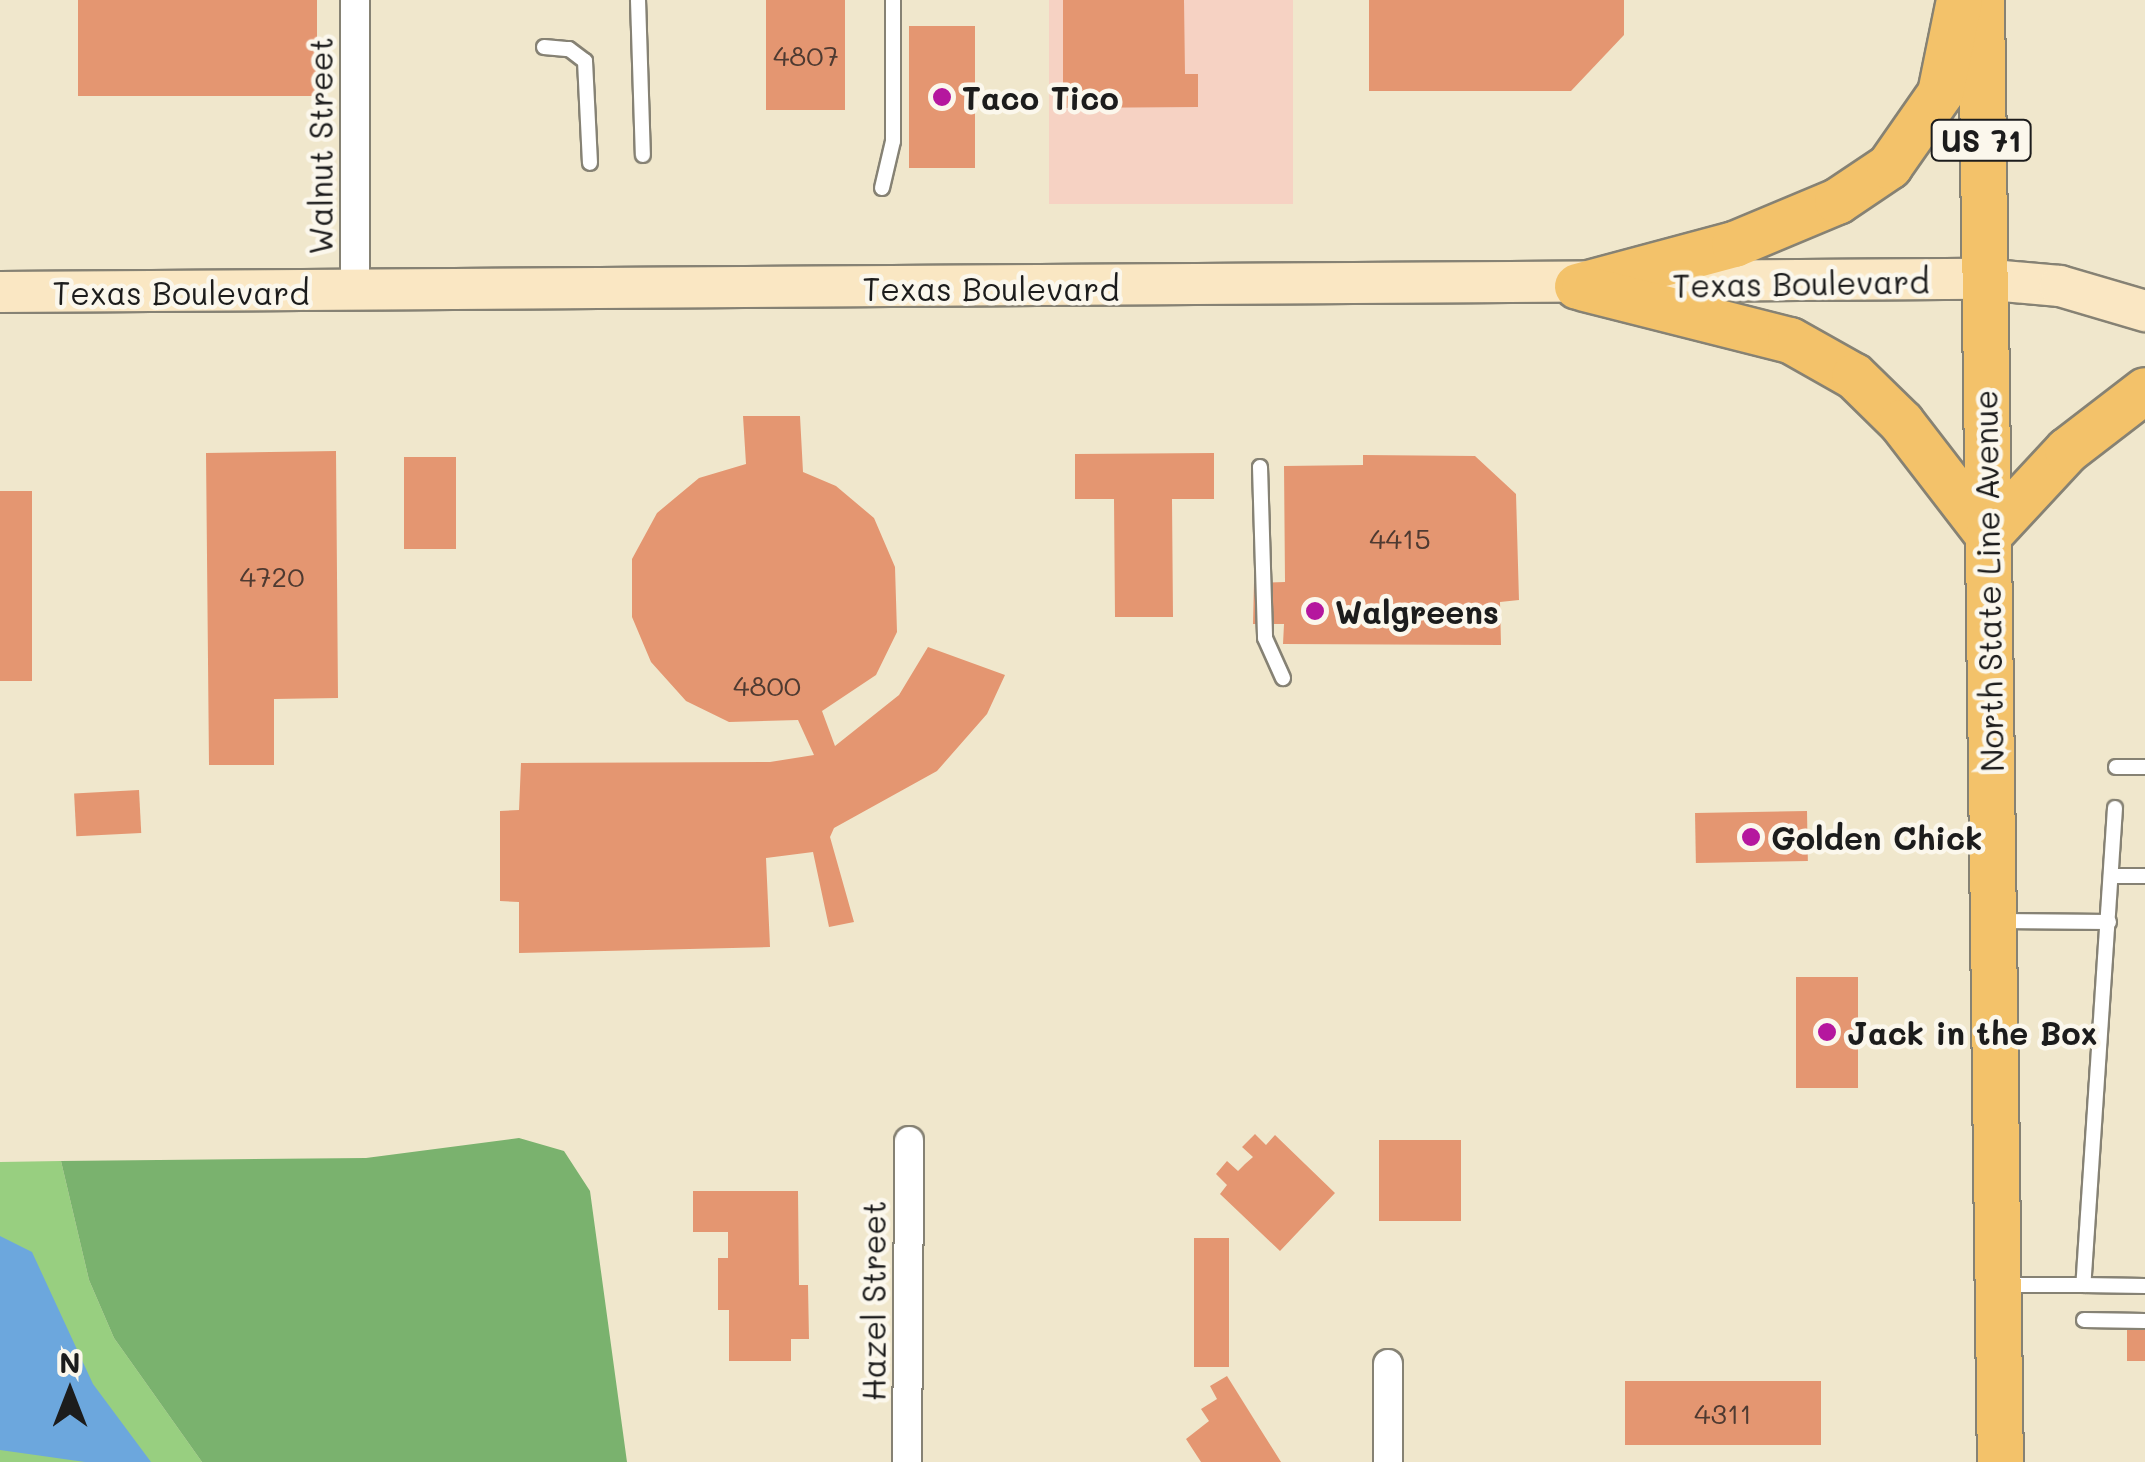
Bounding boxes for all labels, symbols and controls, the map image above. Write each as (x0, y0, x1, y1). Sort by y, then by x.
street label: Walnut Street (301, 37, 339, 255)
house number: 4807 (773, 38, 839, 72)
place label: Taco Tico (962, 78, 1119, 116)
marker: Taco Tico (931, 86, 953, 108)
road number: US 71 (1928, 115, 2034, 165)
street label: Texas Boulevard (1672, 262, 1930, 304)
street label: Texas Boulevard (862, 269, 1120, 307)
street label: Texas Boulevard (52, 273, 310, 311)
street label: North State Line Avenue (1965, 390, 2011, 772)
house number: 4415 (1369, 521, 1431, 555)
house number: 4720 (240, 559, 304, 593)
place label: Walgreens (1335, 592, 1499, 630)
marker: Walgreens (1304, 600, 1326, 622)
house number: 4800 (733, 668, 801, 702)
place label: Golden Chick (1771, 818, 1982, 856)
marker: Golden Chick (1740, 826, 1762, 848)
place label: Jack in the Box (1847, 1013, 2098, 1051)
marker: Jack in the Box (1816, 1021, 1838, 1043)
street label: Hazel Street (854, 1201, 892, 1401)
north arrow (20, 1342, 120, 1442)
text: N (59, 1344, 81, 1380)
house number: 4311 (1694, 1396, 1752, 1430)

